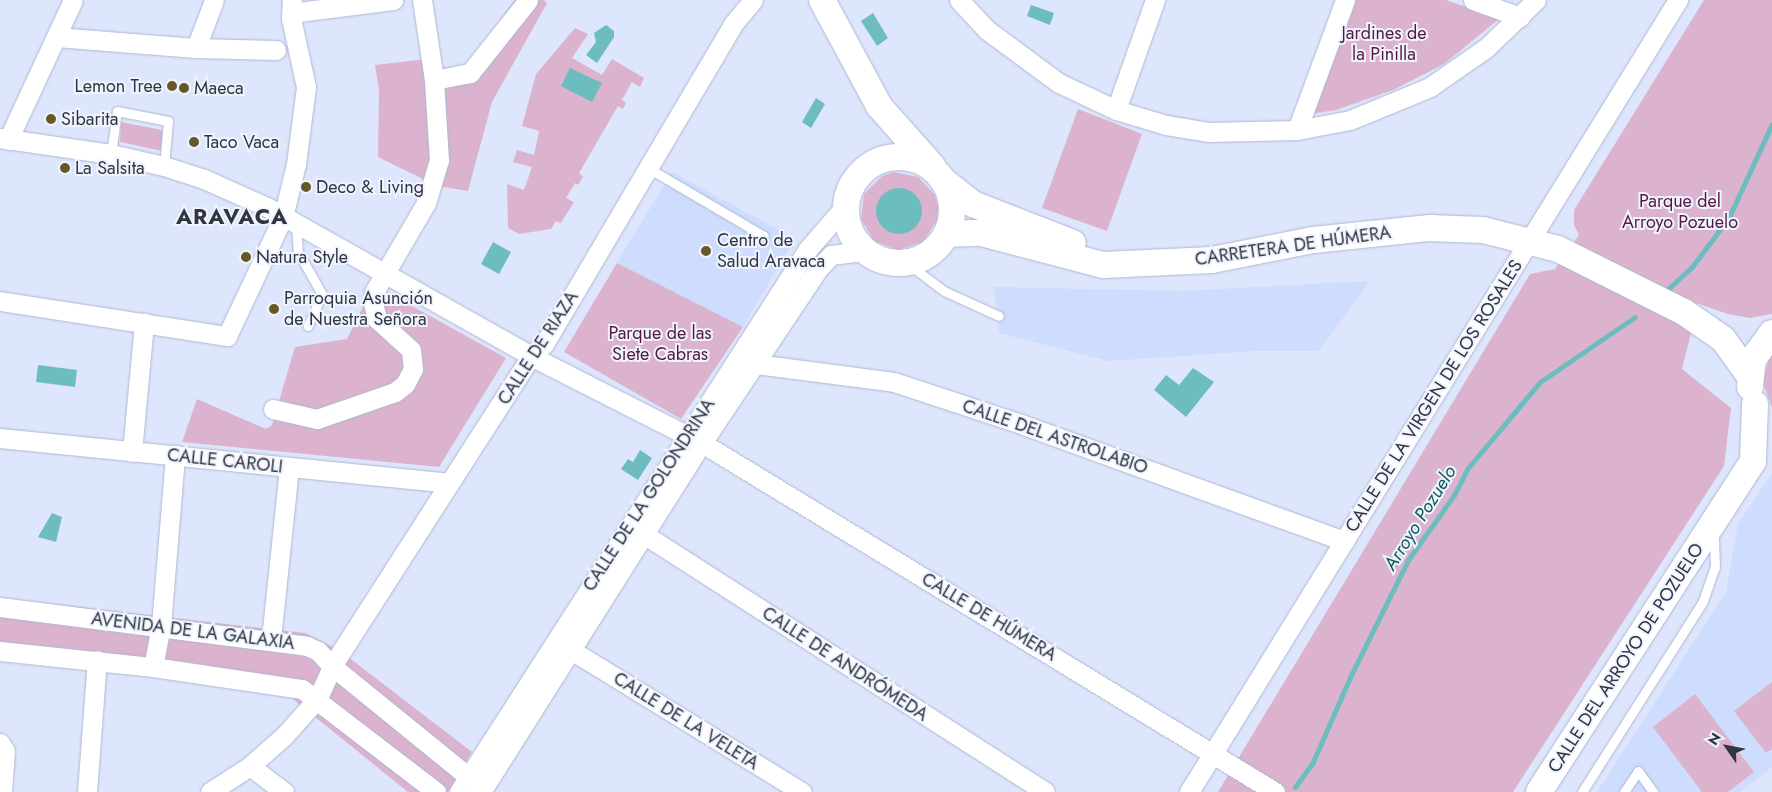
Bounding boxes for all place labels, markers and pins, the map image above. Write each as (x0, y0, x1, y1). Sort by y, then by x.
place label: Lemon Tree (75, 75, 162, 97)
place label: Maeca (194, 77, 244, 99)
marker: Lemon Tree (166, 80, 178, 92)
marker: Maeca (178, 82, 190, 94)
place label: Sibarita (61, 108, 118, 130)
marker: Sibarita (45, 113, 57, 125)
place label: Taco Vaca (204, 131, 279, 153)
marker: Taco Vaca (188, 136, 200, 148)
place label: La Salsita (75, 157, 145, 179)
marker: La Salsita (59, 162, 71, 174)
place label: Deco & Living (316, 176, 424, 198)
marker: Deco & Living (300, 181, 312, 193)
place label: Centro de Salud Aravaca (717, 230, 825, 272)
marker: Centro de Salud Aravaca (699, 244, 713, 258)
place label: Natura Style (256, 246, 348, 268)
marker: Natura Style (240, 251, 252, 263)
place label: Parroquia Asunción de Nuestra Señora (284, 288, 433, 330)
marker: Parroquia Asunción de Nuestra Señora (268, 303, 280, 315)

